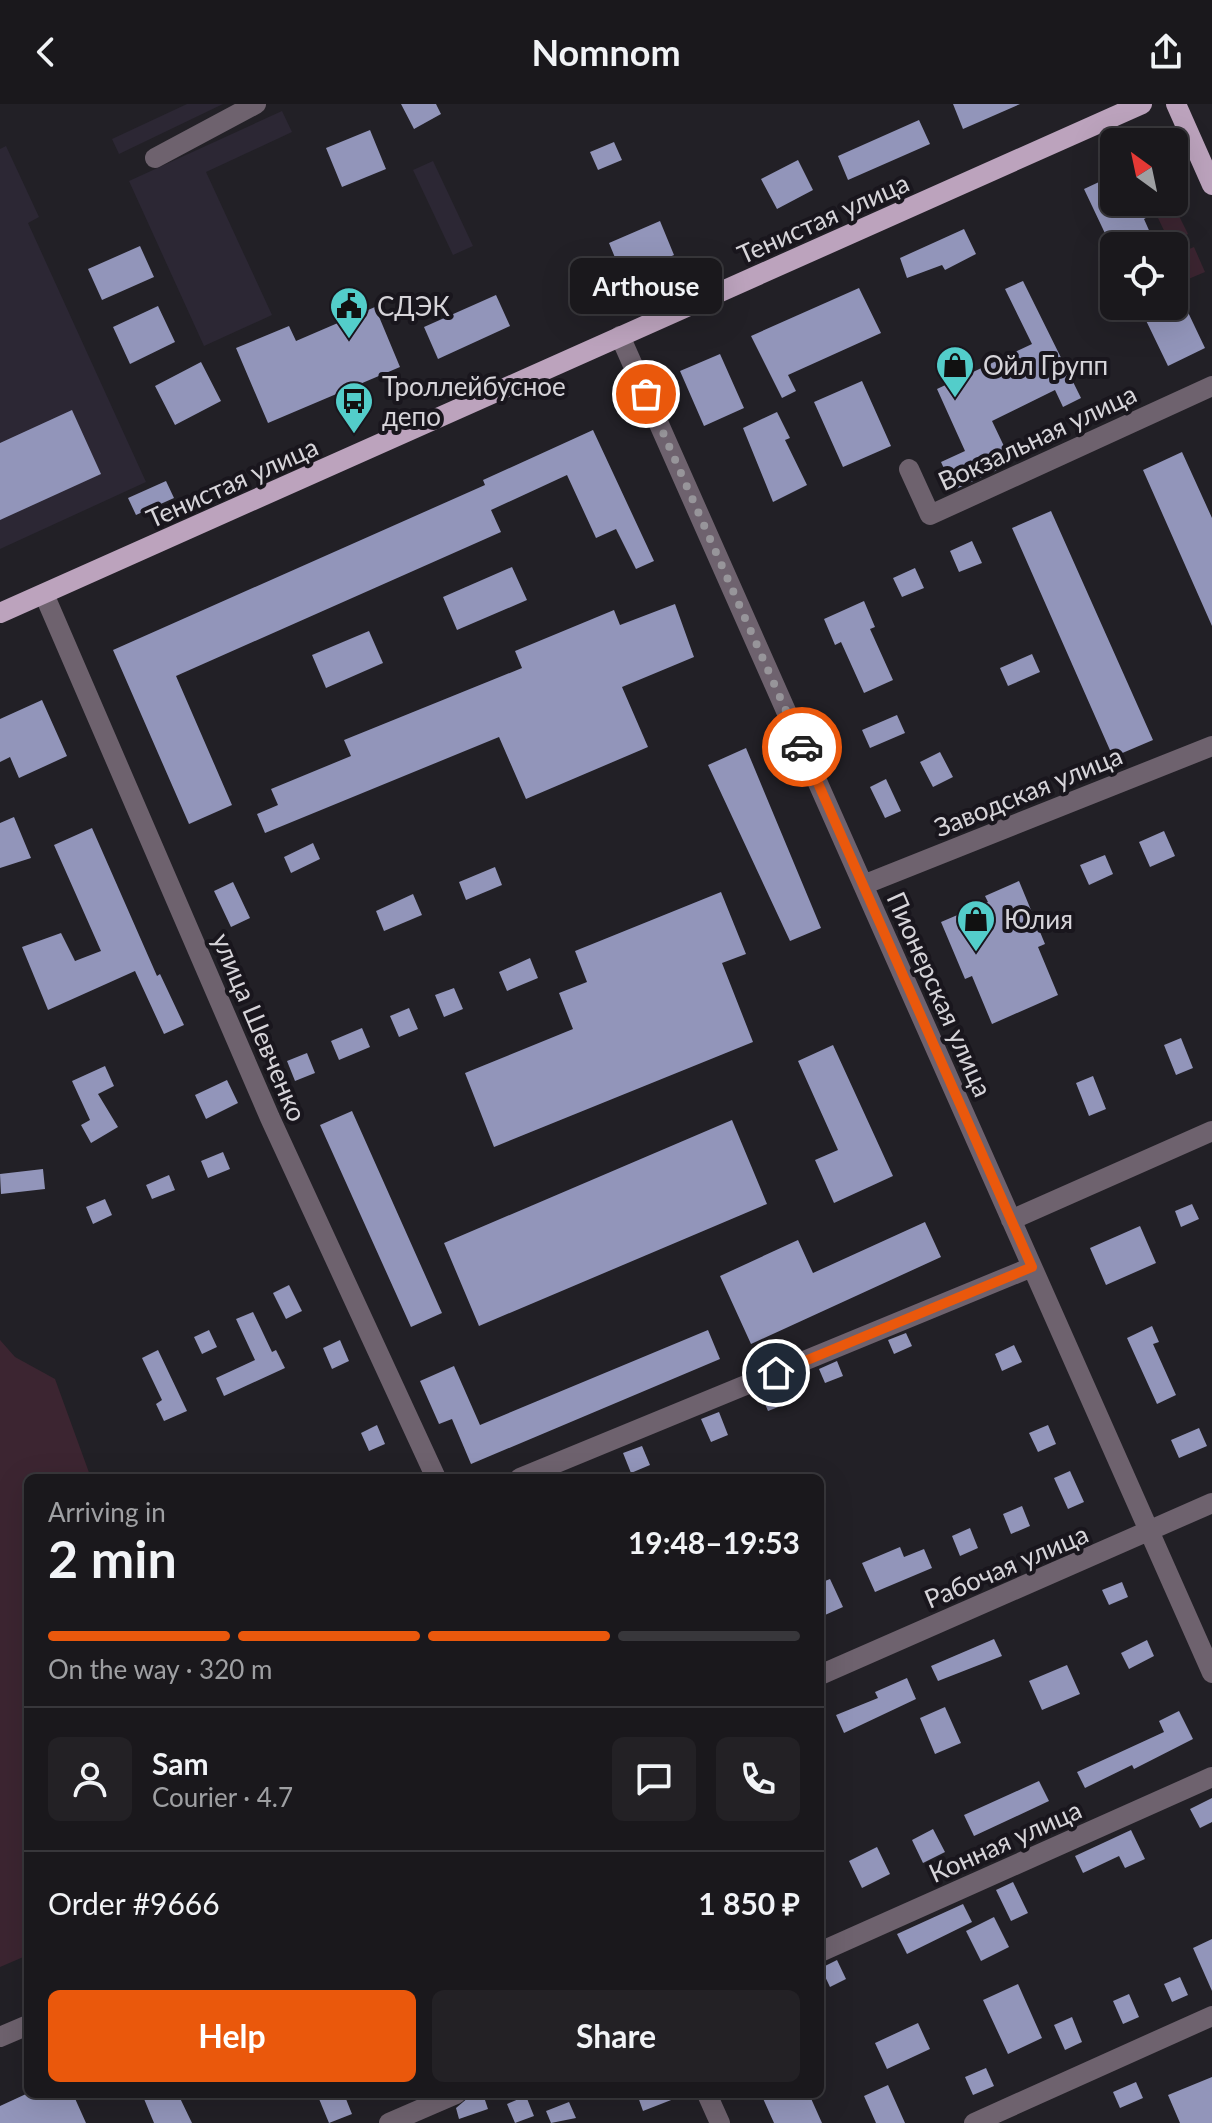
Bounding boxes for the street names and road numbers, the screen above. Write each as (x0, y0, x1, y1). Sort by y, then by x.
street label: Тенистая улица (732, 166, 914, 270)
street label: Вокзальная улица (933, 377, 1141, 497)
street label: Тенистая улица (141, 430, 323, 534)
street label: Заводская улица (929, 739, 1127, 843)
street label: Пионерская улица (880, 887, 1000, 1101)
street label: улица Шевченко (206, 928, 314, 1126)
street label: Рабочая улица (919, 1517, 1093, 1615)
street label: Конная улица (924, 1793, 1086, 1889)

